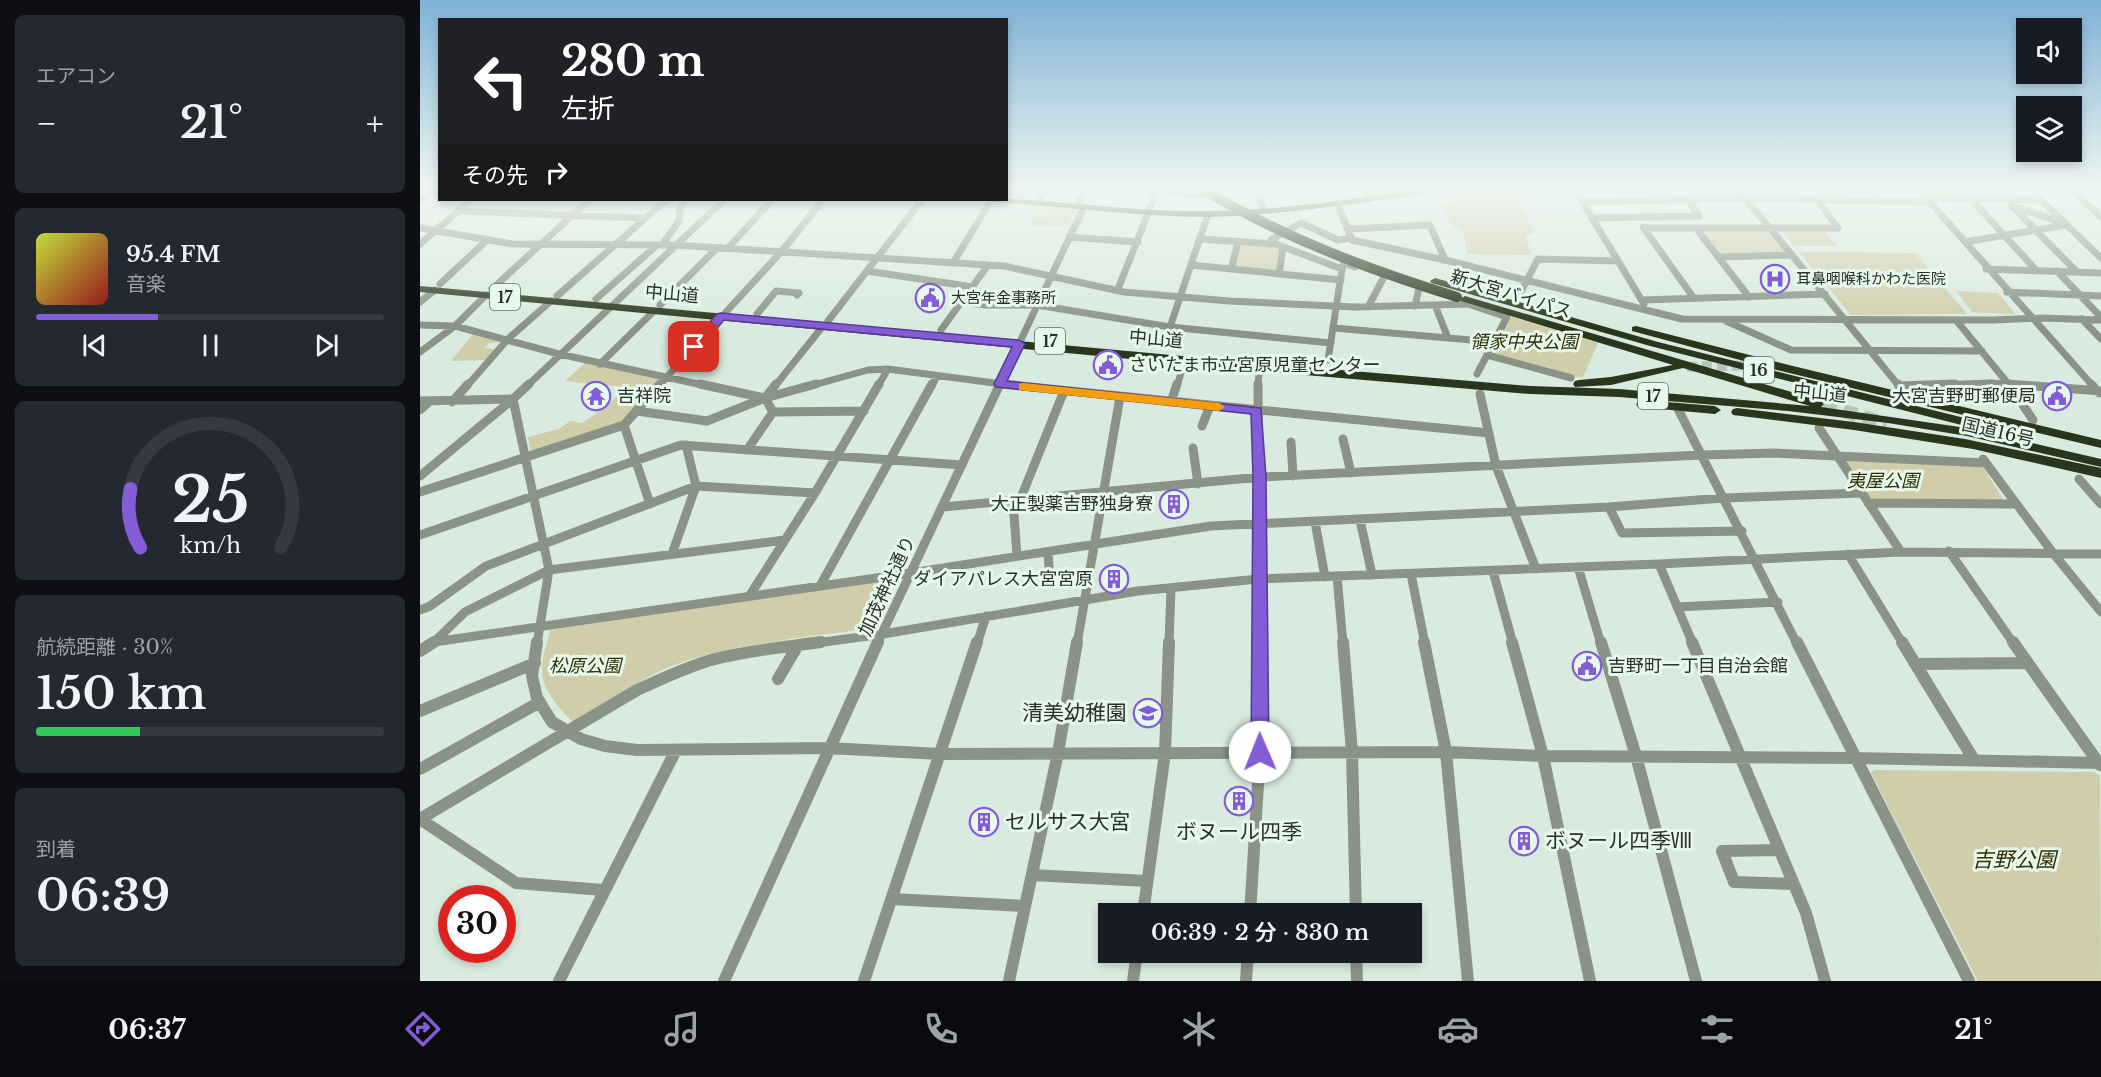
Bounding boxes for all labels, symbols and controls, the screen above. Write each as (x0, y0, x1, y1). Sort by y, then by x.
map controls (2016, 18, 2082, 162)
button: sound (2016, 18, 2082, 84)
text: 280 m (561, 35, 704, 87)
icon: left (462, 42, 540, 120)
text: エアコン (36, 64, 116, 88)
text: 左折 (561, 92, 615, 125)
text: 21° (180, 94, 243, 150)
button: layers (2016, 96, 2082, 162)
text: − (36, 103, 57, 144)
text: + (366, 103, 384, 144)
icon: right (540, 156, 573, 189)
text: その先 (462, 162, 528, 189)
text: 95.4 FM (126, 241, 220, 268)
hospital icon: 耳鼻咽喉科かわた医院 (1759, 263, 1791, 295)
street label: 新大宮バイパス (1448, 265, 1574, 323)
place label: 耳鼻咽喉科かわた医院 (1796, 269, 1946, 288)
text: 音楽 (126, 272, 166, 296)
street label: 中山道 (644, 281, 700, 307)
public building icon: 大宮年金事務所 (914, 282, 946, 314)
road number: 17 (490, 284, 520, 310)
place label: 大宮年金事務所 (951, 288, 1056, 307)
pin (668, 321, 719, 372)
street label: 中山道 (1128, 326, 1184, 352)
road number: 17 (1035, 328, 1065, 354)
icon: previous (78, 329, 111, 362)
icon: pause (194, 329, 227, 362)
icon: next (310, 329, 343, 362)
icon: arrive (677, 330, 710, 363)
park label: 領家中央公園 (1470, 331, 1581, 353)
public building icon: さいたま市立宮原児童センター (1092, 349, 1124, 381)
place label: さいたま市立宮原児童センター (1129, 354, 1380, 376)
road number: 16 (1744, 357, 1774, 383)
street label: 中山道 (1792, 379, 1848, 407)
temple icon: 吉祥院 (580, 380, 612, 412)
public building icon: 大宮吉野町郵便局 (2041, 380, 2073, 412)
road number: 17 (1638, 383, 1668, 409)
place label: 吉祥院 (617, 385, 671, 407)
place label: 大宮吉野町郵便局 (1892, 385, 2036, 407)
street label: 国道16号 (1960, 413, 2036, 451)
text: 25 (171, 461, 249, 539)
park label: 夷屋公園 (1847, 470, 1922, 492)
building icon: 大正製薬吉野独身寮 (1158, 488, 1190, 520)
place label: 大正製薬吉野独身寮 (991, 493, 1153, 515)
text: km/h (180, 532, 241, 559)
street label: 加茂神社通り (854, 532, 920, 640)
building icon: ダイアパレス大宮宮原 (1098, 563, 1130, 595)
place label: ダイアパレス大宮宮原 (913, 568, 1093, 590)
text: 航続距離 · 30% (36, 635, 173, 659)
public building icon: 吉野町一丁目自治会館 (1571, 650, 1603, 682)
park label: 松原公園 (549, 655, 624, 677)
place label: 吉野町一丁目自治会館 (1608, 655, 1788, 677)
text: 150 km (36, 665, 206, 721)
school or university icon: 清美幼稚園 (1132, 697, 1164, 729)
place label: 清美幼稚園 (1022, 700, 1127, 726)
position arrow (1228, 720, 1292, 784)
building icon: ボヌール四季 (1223, 785, 1255, 817)
building icon: セルサス大宮 (968, 806, 1000, 838)
place label: セルサス大宮 (1005, 809, 1131, 835)
place label: ボヌール四季 (1176, 819, 1302, 845)
building icon: ボヌール四季Ⅷ (1508, 825, 1540, 857)
place label: ボヌール四季Ⅷ (1545, 828, 1692, 854)
text: 到着 (36, 837, 76, 861)
park label: 吉野公園 (1972, 847, 2059, 873)
text: 06:39 (36, 867, 170, 923)
speed limit sign: 30 (438, 885, 516, 963)
text: 06:39 · 2 分 · 830 m (1151, 919, 1369, 946)
icon: directions (402, 1008, 444, 1050)
icon: music (661, 1008, 703, 1050)
icon: phone (920, 1008, 962, 1050)
icon: climate (1178, 1008, 1220, 1050)
icon: car (1437, 1008, 1479, 1050)
icon: filters (1696, 1008, 1738, 1050)
text: 06:37 (108, 1013, 186, 1046)
text: 21° (1954, 1013, 1993, 1046)

